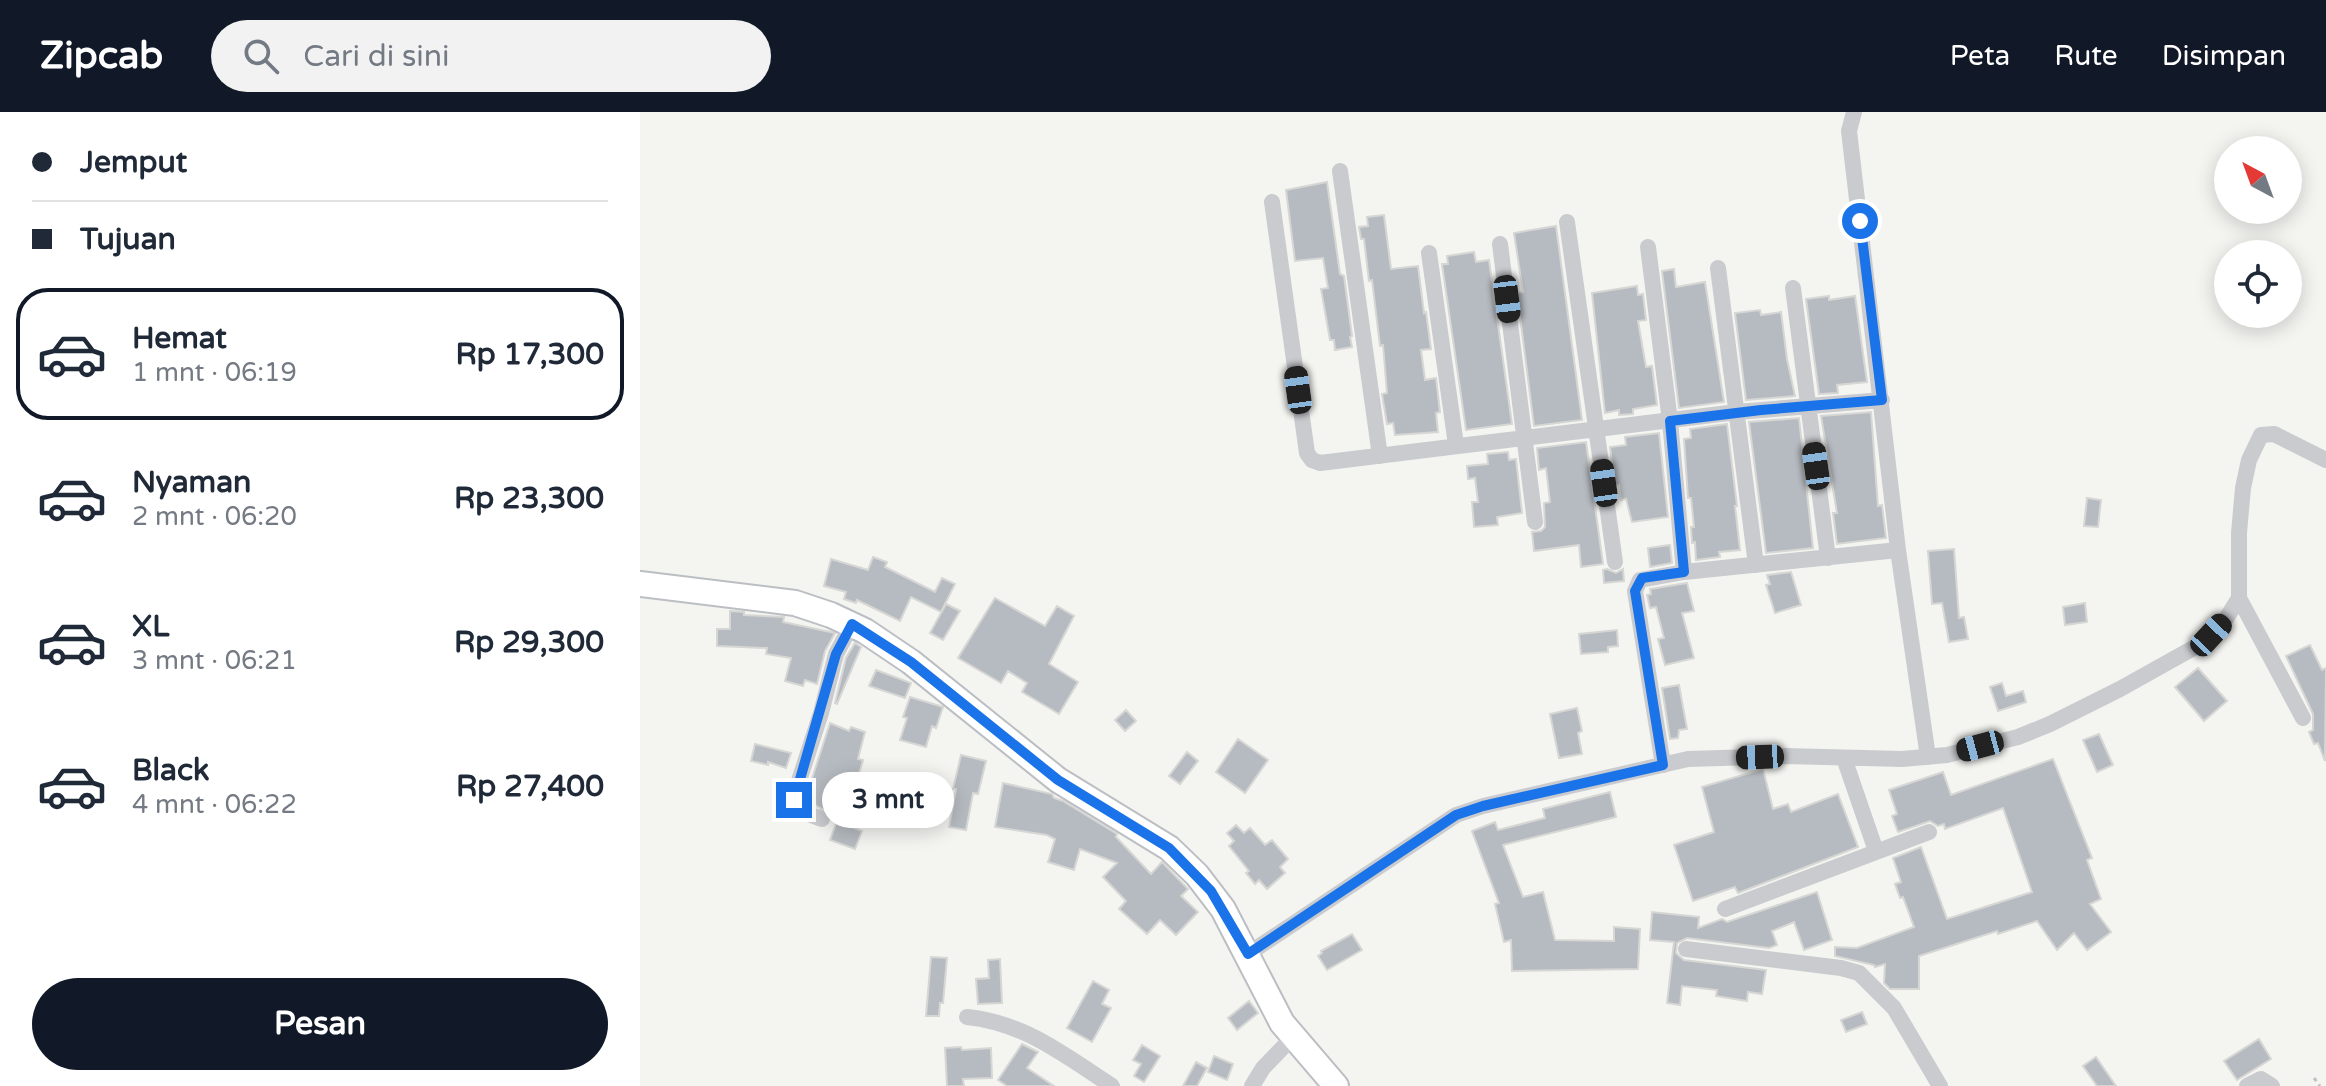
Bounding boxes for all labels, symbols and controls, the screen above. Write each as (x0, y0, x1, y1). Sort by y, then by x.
search box (211, 20, 771, 92)
text: Zipcab (40, 33, 163, 79)
icon: search (239, 34, 283, 78)
text: Cari di sini (303, 38, 450, 75)
text: Peta (1950, 39, 2010, 73)
text: Rute (2054, 39, 2118, 73)
text: Disimpan (2162, 39, 2286, 73)
north arrow (2214, 136, 2302, 224)
map controls (2214, 136, 2302, 328)
text: Jemput (80, 144, 187, 181)
route start (1842, 203, 1878, 239)
text: Tujuan (80, 221, 176, 258)
button: locate (2214, 240, 2302, 328)
car (1492, 274, 1522, 324)
icon: car (36, 318, 108, 390)
text: Hemat (132, 320, 227, 357)
text: Rp 17,300 (455, 336, 604, 373)
text: 1 mnt · 06:19 (132, 357, 297, 388)
car (1283, 365, 1313, 415)
car (1801, 441, 1831, 491)
car (1589, 458, 1619, 508)
icon: car (36, 462, 108, 534)
text: Nyaman (132, 464, 251, 501)
text: Rp 23,300 (454, 480, 604, 517)
text: 2 mnt · 06:20 (132, 501, 297, 532)
icon: car (36, 606, 108, 678)
text: XL (132, 608, 169, 645)
car (2186, 609, 2236, 661)
text: Rp 29,300 (454, 624, 604, 661)
text: 3 mnt · 06:21 (132, 645, 297, 676)
car (1954, 728, 2006, 764)
car (1736, 744, 1784, 770)
icon: car (36, 750, 108, 822)
text: Black (132, 752, 209, 789)
text: Rp 27,400 (456, 768, 604, 805)
callout: 3 mnt (822, 772, 954, 828)
route end (776, 782, 812, 818)
text: 3 mnt (852, 784, 924, 815)
text: 4 mnt · 06:22 (132, 789, 297, 820)
button: Pesan (32, 978, 608, 1070)

